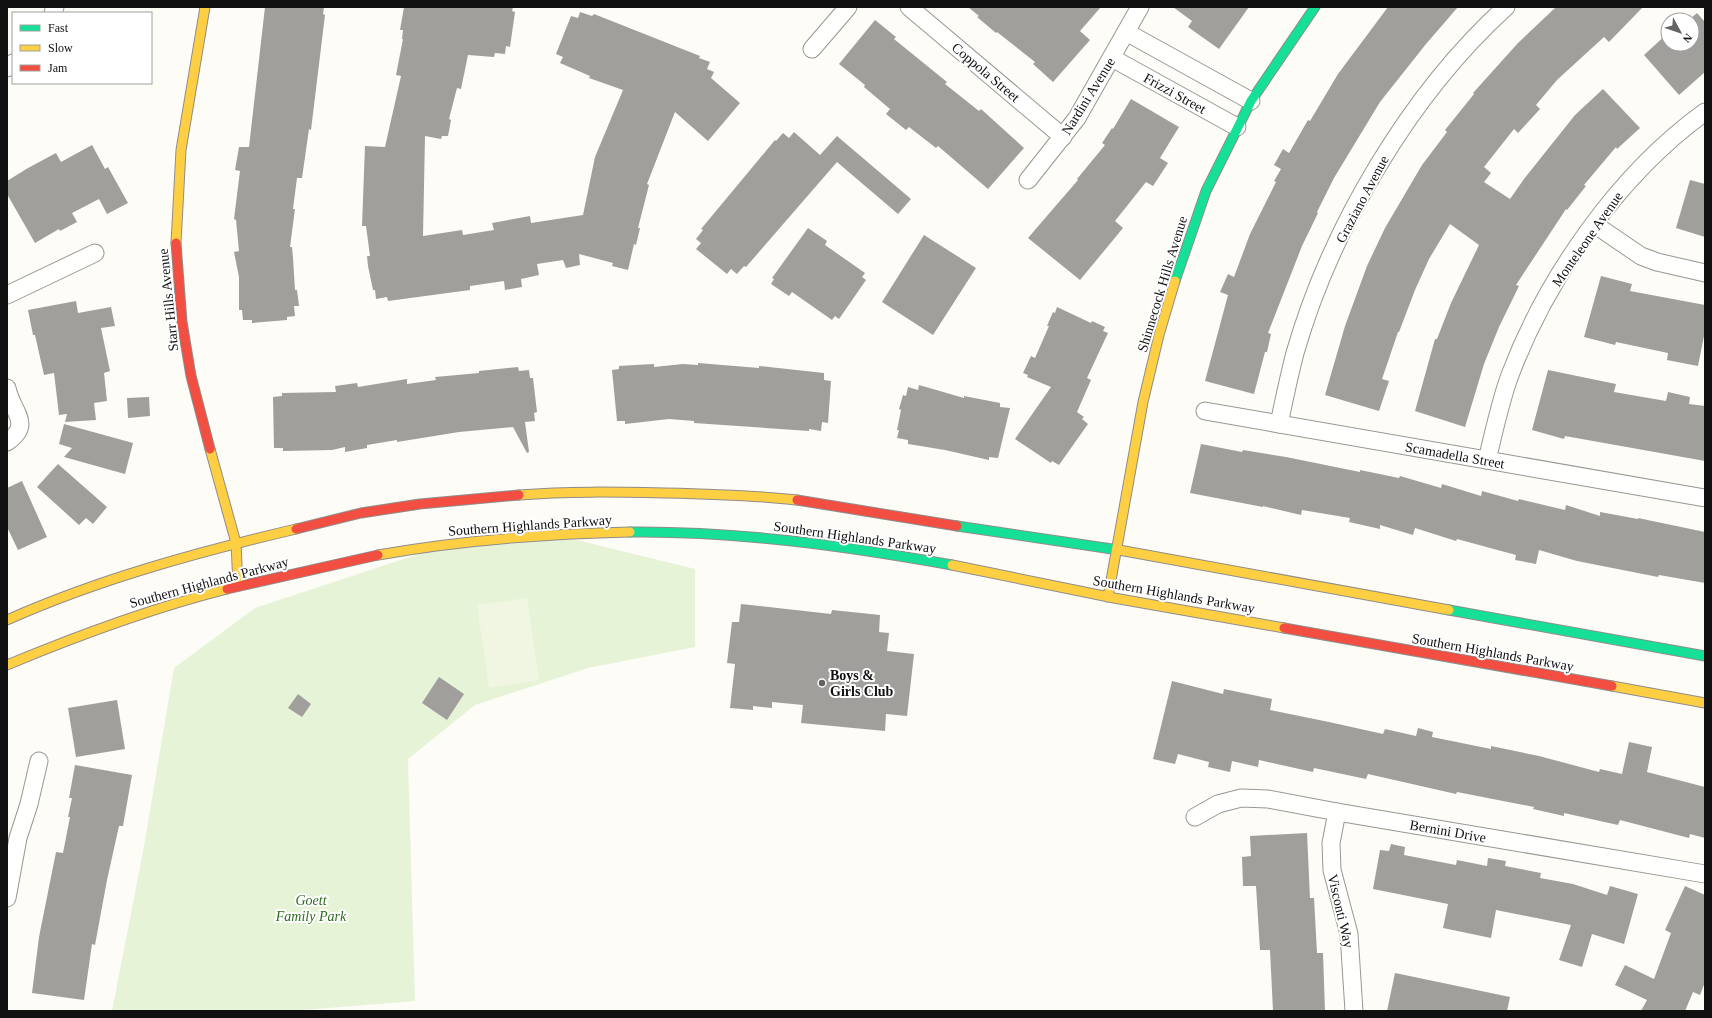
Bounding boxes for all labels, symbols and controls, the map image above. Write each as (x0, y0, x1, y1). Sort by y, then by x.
legend (12, 12, 152, 84)
north arrow (1660, 12, 1700, 52)
text: Fast (48, 21, 69, 35)
text: N (1680, 32, 1695, 45)
street label: Coppola Street (949, 40, 1023, 105)
text: Slow (48, 41, 73, 55)
street label: Nardini Avenue (1059, 55, 1118, 138)
text: Jam (48, 61, 68, 75)
street label: Frizzi Street (1141, 70, 1209, 117)
street label: Graziano Avenue (1333, 153, 1392, 245)
street label: Monteleone Avenue (1549, 189, 1626, 290)
street label: Shinnecock Hills Avenue (1135, 214, 1190, 354)
street label: Starr Hills Avenue (156, 248, 181, 352)
street label: Scamadella Street (1404, 439, 1506, 472)
street label: Southern Highlands Parkway (448, 512, 612, 539)
street label: Southern Highlands Parkway (773, 519, 937, 556)
street label: Southern Highlands Parkway (128, 554, 290, 611)
street label: Southern Highlands Parkway (1092, 573, 1256, 616)
street label: Southern Highlands Parkway (1411, 631, 1575, 674)
place label: Boys & Girls Club (830, 668, 894, 699)
marker: Boys & Girls Club (817, 678, 827, 688)
street label: Bernini Drive (1409, 817, 1487, 846)
street label: Visconti Way (1325, 873, 1356, 949)
park label: Goett Family Park (275, 893, 347, 924)

